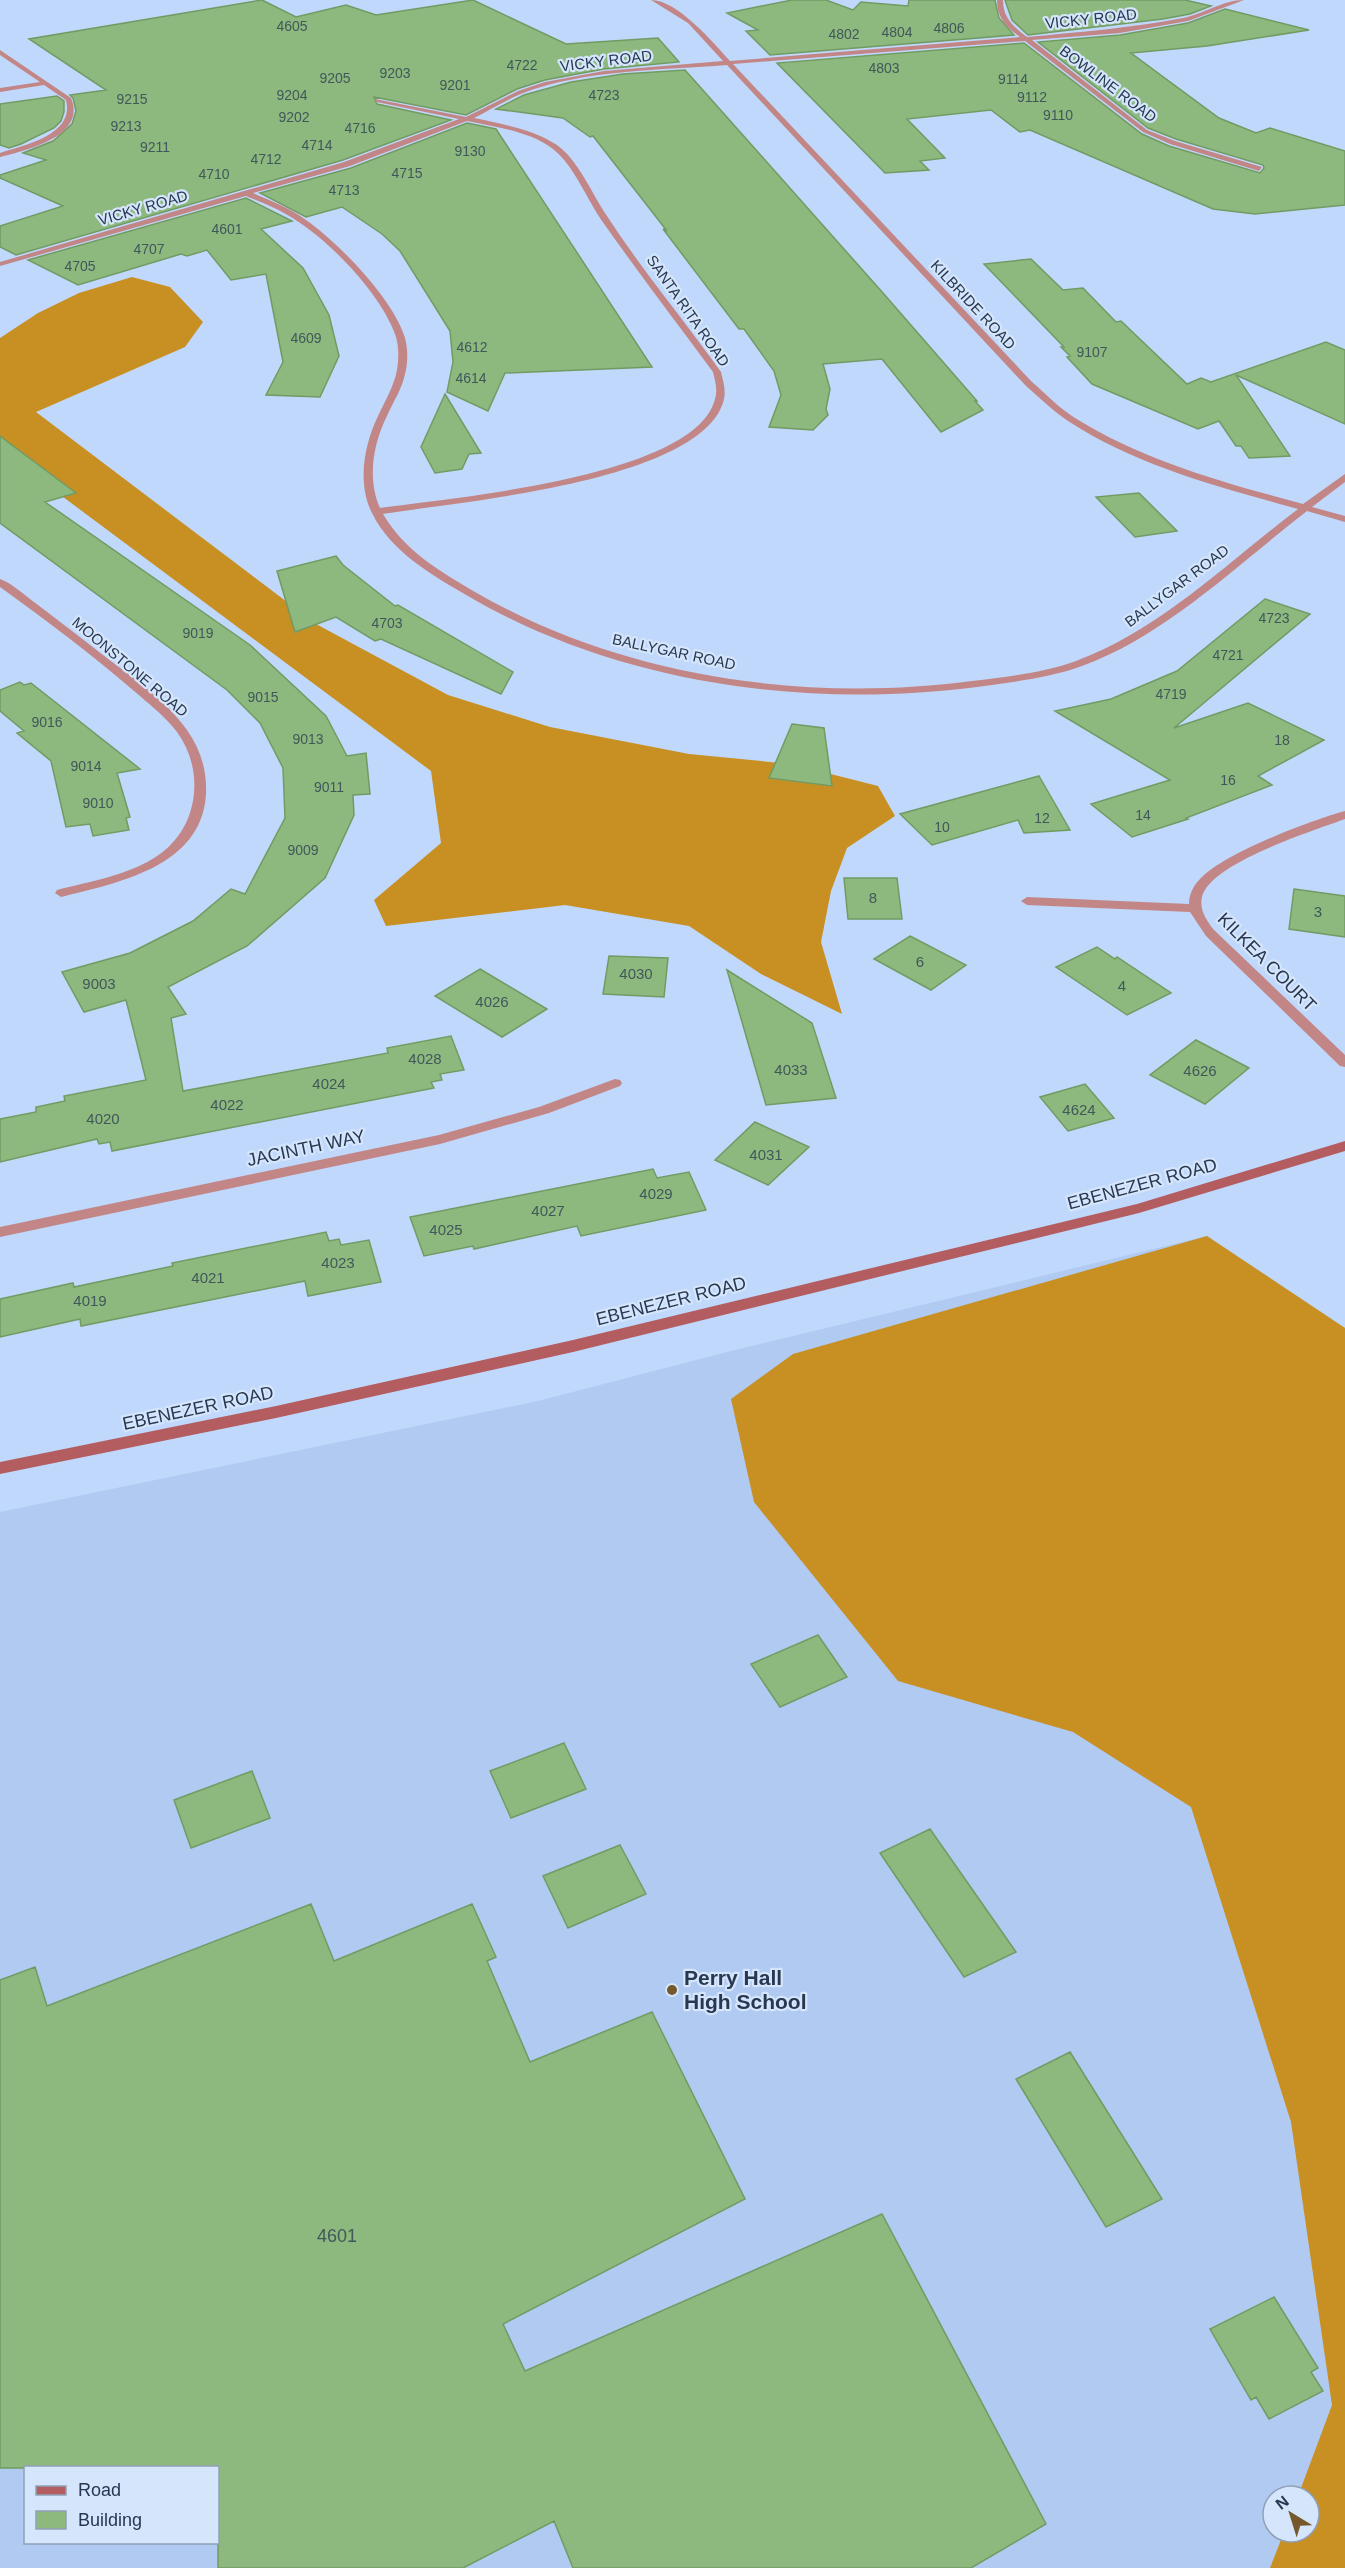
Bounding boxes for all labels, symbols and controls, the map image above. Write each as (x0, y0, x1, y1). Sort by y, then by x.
street label: VICKY ROAD (1044, 5, 1138, 32)
house number: 4605 (276, 18, 308, 34)
house number: 4806 (933, 20, 965, 36)
house number: 4804 (881, 24, 913, 40)
house number: 4802 (828, 26, 860, 42)
street label: BOWLINE ROAD (1057, 42, 1160, 126)
street label: VICKY ROAD (559, 46, 653, 75)
house number: 4722 (506, 57, 538, 73)
house number: 4803 (868, 60, 900, 76)
house number: 9203 (379, 65, 411, 81)
house number: 9205 (319, 70, 351, 86)
house number: 9114 (998, 71, 1028, 87)
house number: 9201 (439, 77, 471, 93)
house number: 9204 (276, 87, 308, 103)
house number: 4723 (588, 87, 620, 103)
house number: 9112 (1017, 89, 1047, 105)
house number: 9215 (116, 91, 148, 107)
house number: 9110 (1043, 107, 1073, 123)
house number: 9202 (278, 109, 310, 125)
house number: 9213 (110, 118, 142, 134)
house number: 4716 (344, 120, 376, 136)
house number: 4714 (301, 137, 333, 153)
house number: 9211 (140, 139, 170, 155)
house number: 9130 (454, 143, 486, 159)
house number: 4712 (250, 151, 282, 167)
house number: 4715 (391, 165, 423, 181)
house number: 4710 (198, 166, 230, 182)
house number: 4713 (328, 182, 360, 198)
street label: VICKY ROAD (96, 187, 190, 228)
house number: 4601 (211, 221, 243, 237)
house number: 4707 (133, 241, 165, 257)
street label: SANTA RITA ROAD (644, 252, 733, 370)
street label: KILBRIDE ROAD (928, 256, 1019, 353)
house number: 4705 (64, 258, 96, 274)
house number: 4609 (290, 330, 322, 346)
house number: 4612 (456, 339, 488, 355)
house number: 9107 (1076, 344, 1108, 360)
house number: 4614 (455, 370, 487, 386)
street label: BALLYGAR ROAD (1121, 541, 1232, 630)
house number: 4723 (1258, 610, 1290, 626)
street label: MOONSTONE ROAD (69, 613, 192, 720)
house number: 4703 (371, 615, 403, 631)
house number: 9019 (182, 625, 214, 641)
street label: BALLYGAR ROAD (611, 630, 737, 673)
house number: 4721 (1212, 647, 1244, 663)
house number: 4719 (1155, 686, 1187, 702)
house number: 9015 (247, 689, 279, 705)
house number: 9016 (31, 714, 63, 730)
house number: 9013 (292, 731, 324, 747)
house number: 18 (1274, 732, 1290, 748)
house number: 9014 (70, 758, 102, 774)
house number: 16 (1220, 772, 1236, 788)
house number: 9011 (314, 779, 344, 795)
house number: 9010 (82, 795, 114, 811)
house number: 14 (1135, 807, 1151, 823)
house number: 12 (1034, 810, 1050, 826)
house number: 10 (934, 819, 950, 835)
house number: 9009 (287, 842, 319, 858)
house number: 8 (869, 889, 877, 906)
house number: 3 (1314, 903, 1322, 920)
street label: KILKEA COURT (1214, 909, 1320, 1015)
house number: 6 (916, 953, 924, 970)
house number: 4030 (619, 965, 653, 982)
house number: 9003 (82, 975, 116, 992)
house number: 4 (1118, 977, 1126, 994)
house number: 4026 (475, 993, 509, 1010)
house number: 4028 (408, 1050, 442, 1067)
house number: 4033 (774, 1061, 808, 1078)
house number: 4626 (1183, 1062, 1217, 1079)
house number: 4024 (312, 1075, 346, 1092)
house number: 4022 (210, 1096, 244, 1113)
house number: 4624 (1062, 1101, 1096, 1118)
house number: 4020 (86, 1110, 120, 1127)
street label: JACINTH WAY (245, 1126, 367, 1170)
house number: 4031 (749, 1146, 783, 1163)
street label: EBENEZER ROAD (1065, 1154, 1219, 1214)
house number: 4029 (639, 1185, 673, 1202)
house number: 4027 (531, 1202, 565, 1219)
house number: 4025 (429, 1221, 463, 1238)
house number: 4023 (321, 1254, 355, 1271)
house number: 4021 (191, 1269, 225, 1286)
street label: EBENEZER ROAD (594, 1273, 748, 1329)
house number: 4019 (73, 1292, 107, 1309)
street label: EBENEZER ROAD (121, 1382, 275, 1434)
place label: Perry Hall High School (684, 1966, 807, 2013)
marker: Perry Hall High School (665, 1983, 679, 1997)
house number: 4601 (317, 2226, 357, 2246)
legend (24, 2466, 219, 2544)
text: Road (78, 2480, 121, 2500)
north arrow (1261, 2484, 1321, 2544)
text: N (1272, 2492, 1292, 2513)
text: Building (78, 2510, 142, 2530)

